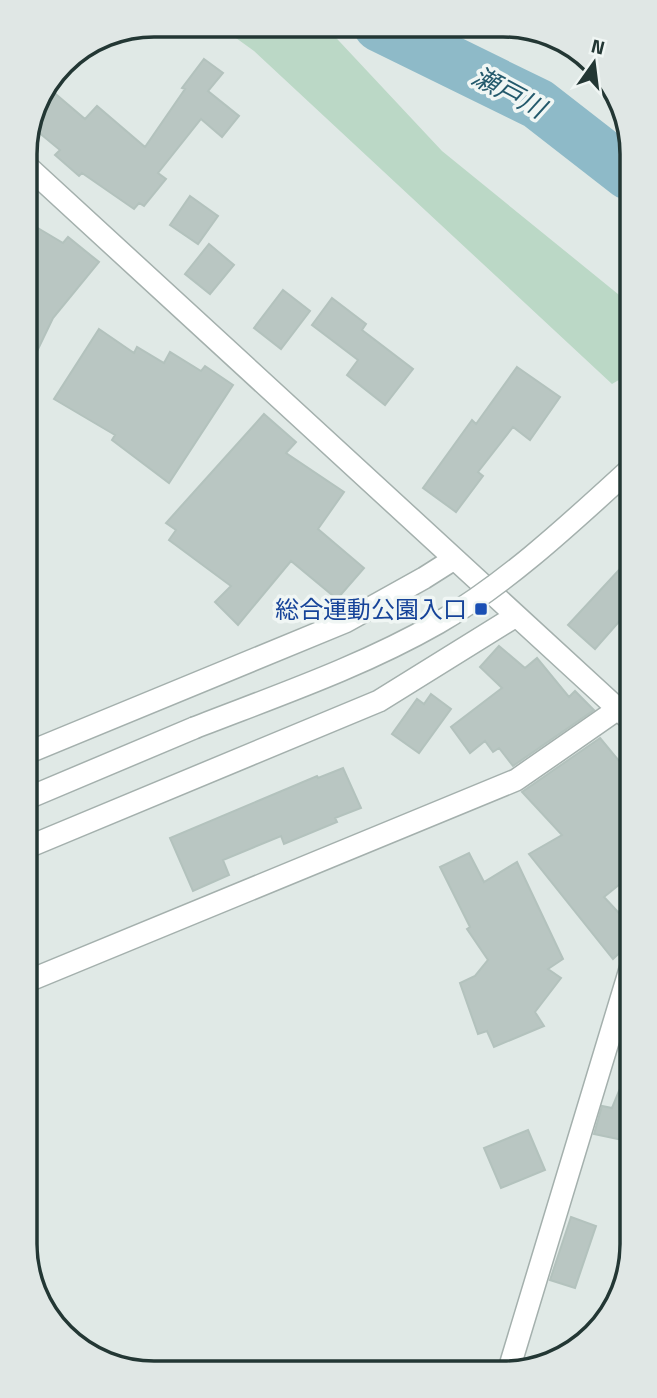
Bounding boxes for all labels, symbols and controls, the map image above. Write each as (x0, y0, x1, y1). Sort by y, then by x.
north arrow (559, 28, 629, 98)
text: N (588, 30, 608, 62)
water label: 瀬戸川 (465, 56, 555, 129)
place label: 総合運動公園入口 (275, 591, 467, 627)
marker: 総合運動公園入口 (473, 601, 489, 617)

